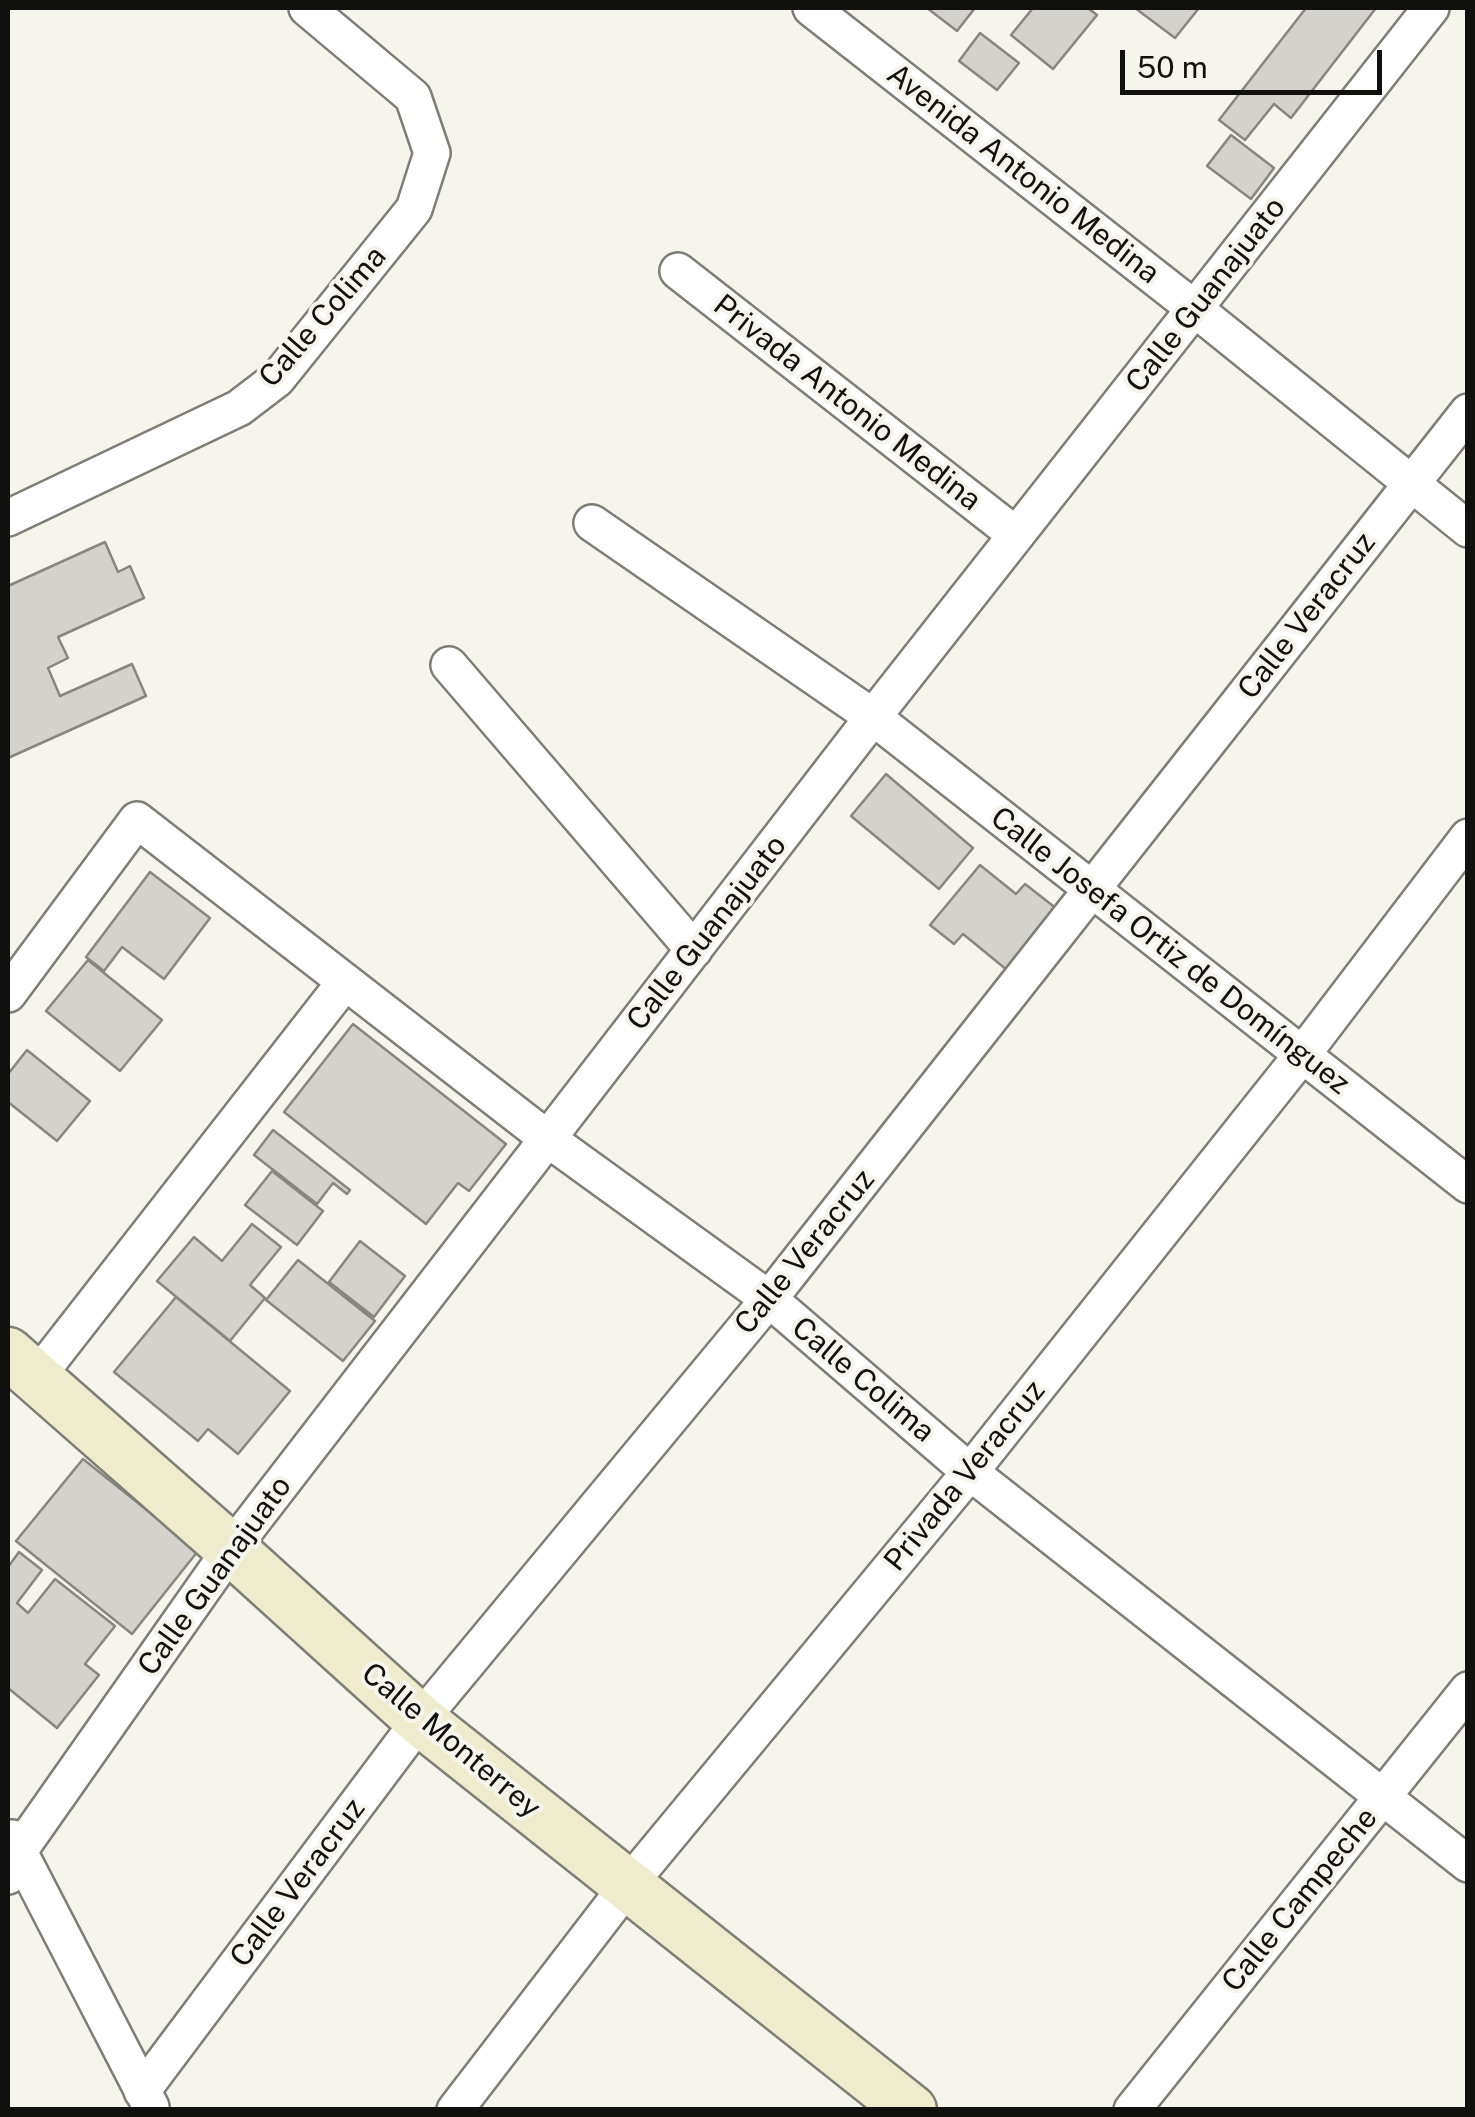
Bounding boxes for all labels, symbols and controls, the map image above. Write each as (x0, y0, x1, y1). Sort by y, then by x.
scale bar (1125, 30, 1388, 92)
text: 50 m (1137, 49, 1208, 85)
street label: Avenida Antonio Medina (880, 56, 1166, 292)
street label: Calle Guanajuato (1119, 190, 1293, 400)
street label: Calle Colima (252, 239, 394, 395)
street label: Privada Antonio Medina (706, 287, 988, 519)
street label: Calle Veracruz (1231, 526, 1383, 706)
street label: Calle Josefa Ortiz de Domínguez (983, 800, 1357, 1102)
street label: Calle Guanajuato (620, 828, 794, 1038)
street label: Calle Veracruz (728, 1162, 882, 1342)
street label: Calle Colima (784, 1310, 942, 1450)
street label: Privada Veracruz (877, 1373, 1053, 1579)
street label: Calle Guanajuato (131, 1469, 299, 1683)
street label: Calle Monterrey (354, 1656, 548, 1826)
street label: Calle Veracruz (223, 1792, 373, 1974)
street label: Calle Campeche (1215, 1801, 1385, 1999)

